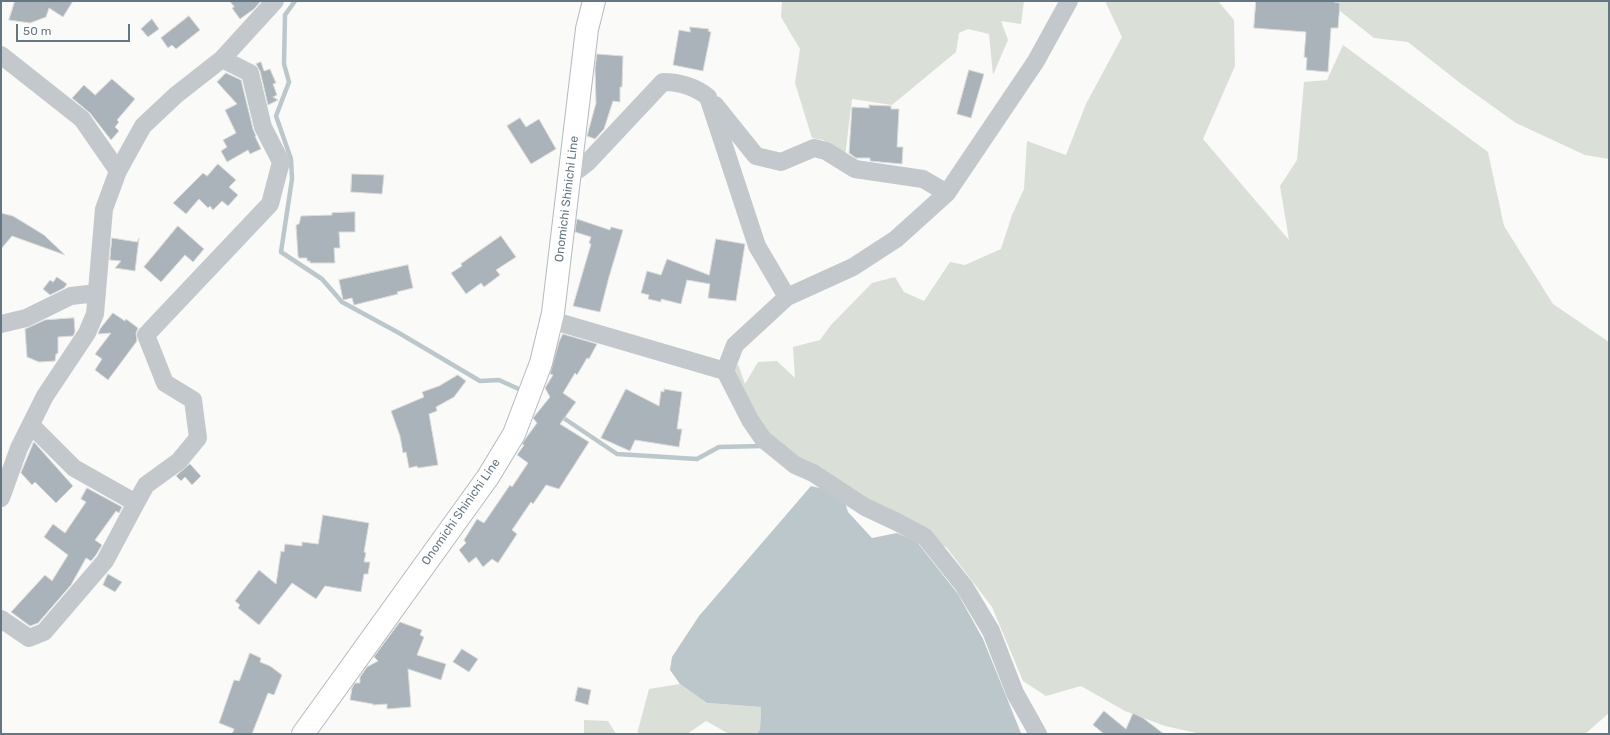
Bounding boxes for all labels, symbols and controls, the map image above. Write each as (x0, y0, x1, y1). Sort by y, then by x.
scale bar (18, 16, 132, 42)
text: 50 m (23, 24, 51, 38)
street label: Onomichi Shinichi Line (552, 135, 582, 263)
street label: Onomichi Shinichi Line (419, 456, 503, 568)

